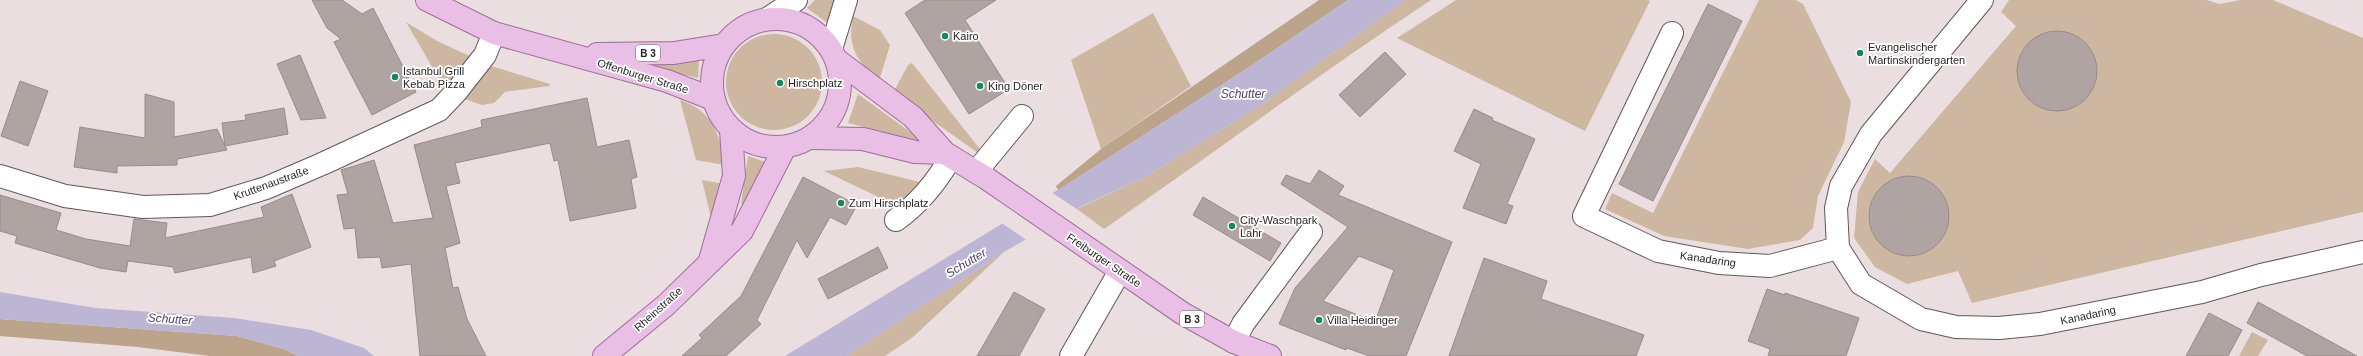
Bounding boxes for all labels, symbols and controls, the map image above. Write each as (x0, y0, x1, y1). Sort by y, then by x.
place label: Kairo (953, 30, 979, 42)
marker: Kairo (940, 31, 950, 41)
place label: Evangelischer Martinskindergarten (1868, 41, 1965, 66)
road number: B 3 (636, 45, 660, 61)
marker: Evangelischer Martinskindergarten (1855, 48, 1865, 58)
street label: Offenburger Straße (596, 56, 690, 96)
place label: Istanbul Grill Kebab Pizza (403, 65, 466, 90)
marker: Istanbul Grill Kebab Pizza (390, 72, 400, 82)
place label: Hirschplatz (788, 77, 842, 89)
marker: Hirschplatz (775, 78, 785, 88)
place label: King Döner (988, 80, 1043, 92)
marker: King Döner (975, 81, 985, 91)
water label: Schutter (1221, 87, 1266, 101)
street label: Kruttenaustraße (232, 164, 310, 202)
place label: Zum Hirschplatz (849, 197, 928, 209)
marker: Zum Hirschplatz (836, 198, 846, 208)
place label: City-Waschpark Lahr (1240, 214, 1318, 239)
marker: City-Waschpark Lahr (1227, 221, 1237, 231)
street label: Freiburger Straße (1065, 231, 1143, 289)
water label: Schutter (943, 245, 990, 281)
street label: Kanadaring (1679, 249, 1737, 269)
street label: Rheinstraße (632, 284, 684, 334)
street label: Kanadaring (2059, 303, 2117, 327)
water label: Schutter (147, 310, 194, 328)
road number: B 3 (1180, 311, 1204, 327)
place label: Villa Heidinger (1327, 314, 1398, 326)
marker: Villa Heidinger (1314, 315, 1324, 325)

